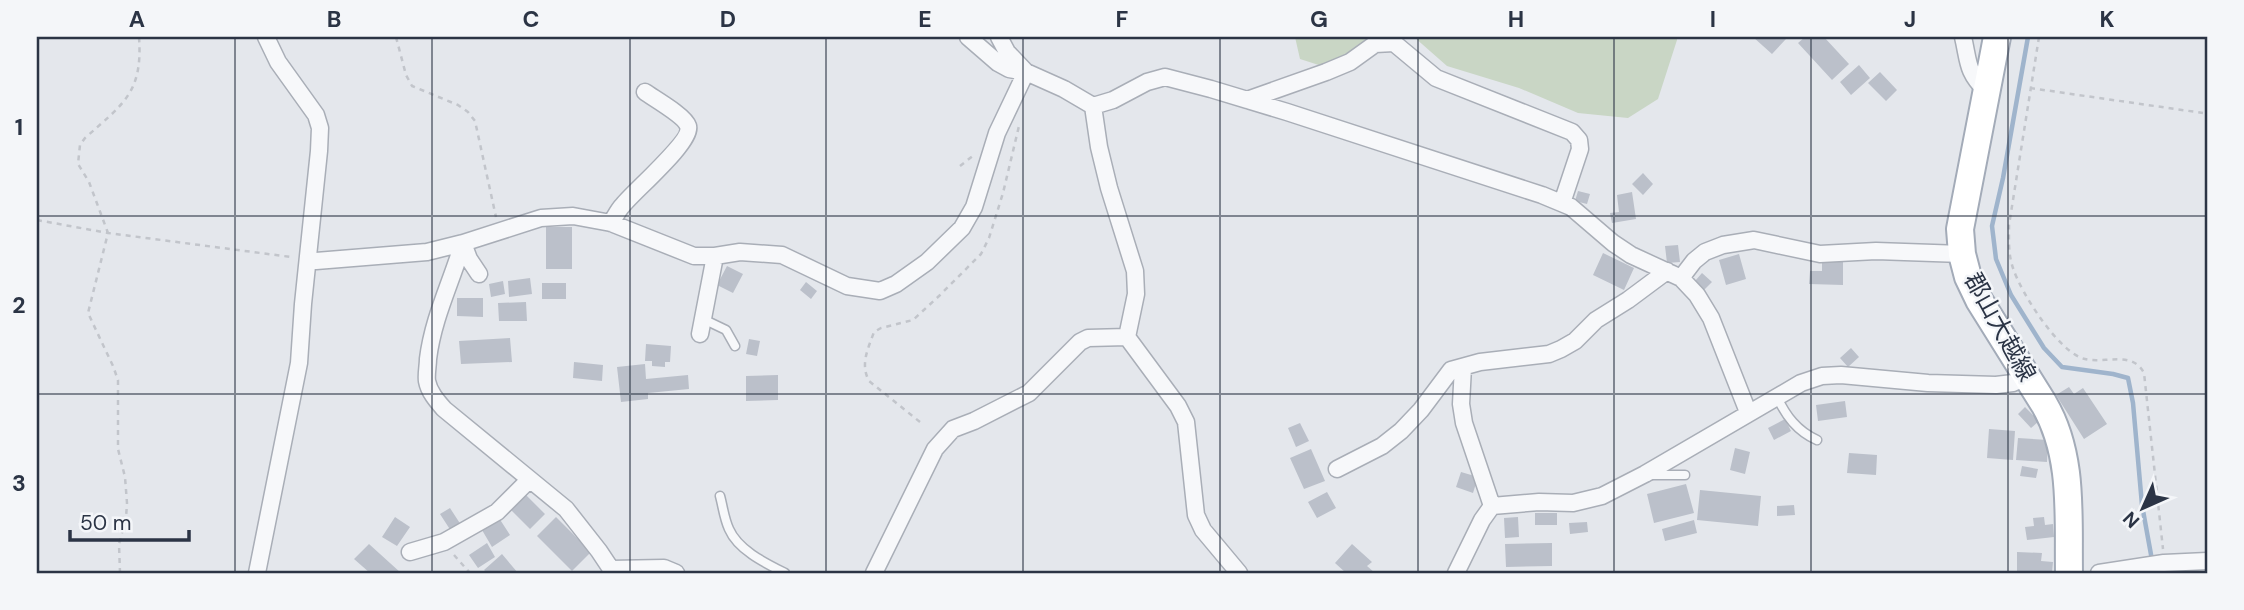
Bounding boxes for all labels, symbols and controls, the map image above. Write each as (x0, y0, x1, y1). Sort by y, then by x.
text: A (129, 4, 145, 34)
text: B (327, 4, 341, 34)
text: C (523, 4, 539, 34)
text: D (720, 4, 736, 34)
text: E (918, 4, 932, 34)
text: F (1116, 4, 1129, 34)
text: G (1310, 4, 1328, 34)
text: H (1508, 4, 1524, 34)
text: I (1710, 4, 1716, 34)
text: J (1904, 4, 1916, 34)
text: K (2099, 4, 2115, 34)
text: 1 (15, 112, 23, 142)
street label: 郡山大越線 (1958, 267, 2043, 387)
text: 2 (12, 290, 26, 320)
text: 3 (12, 468, 26, 498)
north arrow (2108, 474, 2178, 544)
scale bar (70, 498, 189, 542)
text: N (2118, 506, 2145, 533)
text: 50 m (80, 509, 131, 537)

